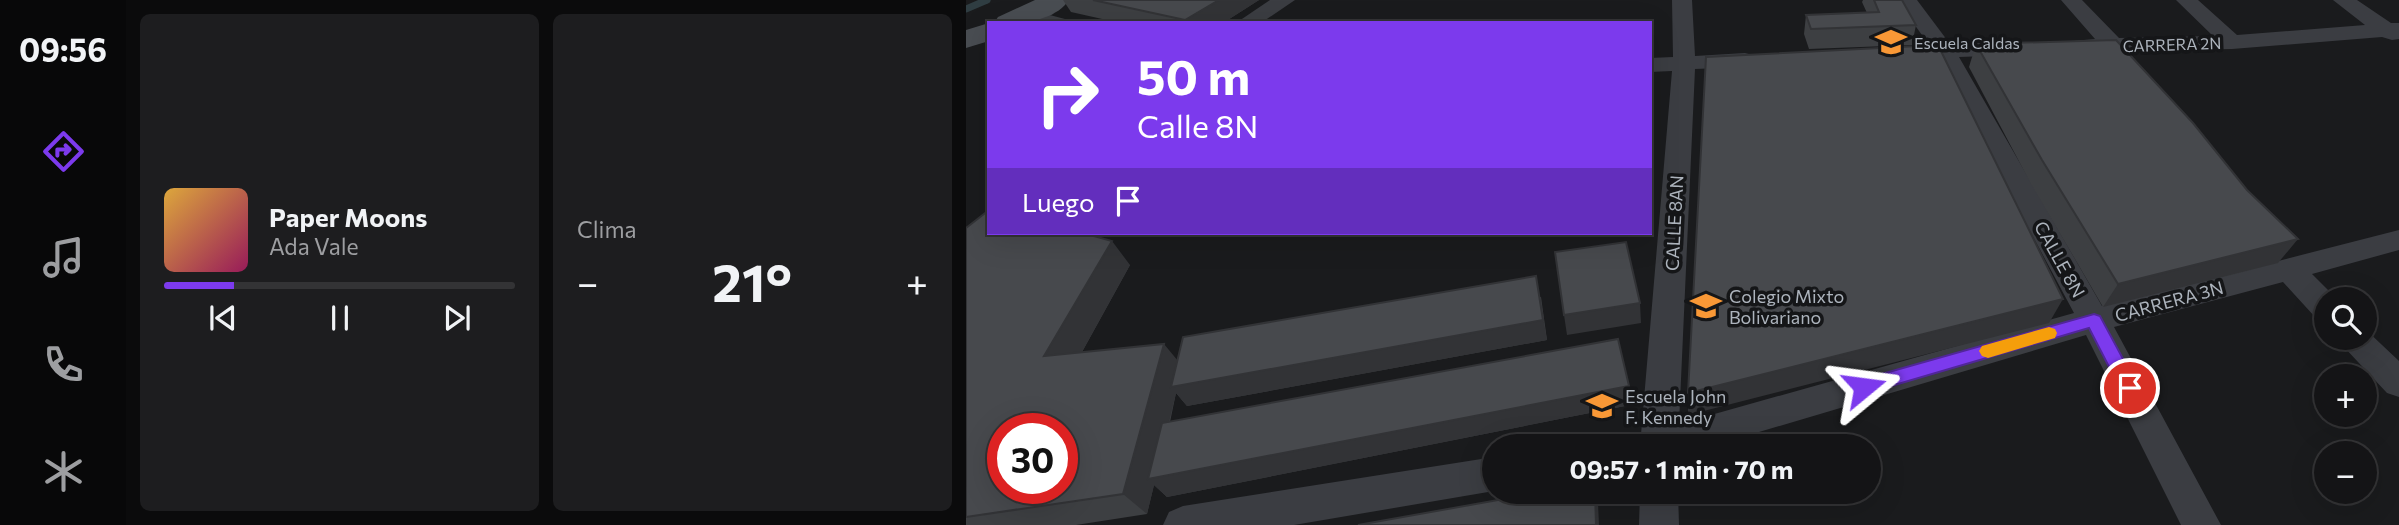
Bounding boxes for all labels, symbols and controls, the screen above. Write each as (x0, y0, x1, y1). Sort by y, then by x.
school or university icon: Escuela Caldas (1874, 25, 1908, 59)
text: 09:56 (19, 29, 107, 69)
place label: Escuela Caldas (1914, 33, 2020, 52)
street label: CARRERA 2N (2122, 33, 2222, 55)
text: 50 m (1137, 45, 1250, 105)
icon: right (1022, 49, 1113, 140)
text: Calle 8N (1137, 105, 1258, 145)
icon: directions (39, 127, 88, 176)
street label: CALLE 8AN (1661, 174, 1687, 272)
icon: arrive (1109, 182, 1147, 220)
text: Luego (1022, 186, 1095, 217)
text: Paper Moons (269, 201, 427, 232)
text: Clima (577, 215, 637, 243)
street label: CALLE 8N (2030, 217, 2090, 301)
text: Ada Vale (269, 232, 359, 260)
icon: music (39, 233, 88, 282)
text: 21° (712, 249, 792, 313)
text: − (577, 258, 599, 305)
text: + (906, 258, 928, 305)
street label: CARRERA 3N (2112, 276, 2226, 326)
place label: Colegio Mixto Bolivariano (1729, 285, 1844, 328)
map controls (2314, 287, 2377, 504)
button: search (2314, 287, 2377, 350)
school or university icon: Colegio Mixto Bolivariano (1689, 289, 1723, 323)
icon: previous (204, 299, 242, 337)
icon: pause (321, 299, 359, 337)
icon: next (438, 299, 476, 337)
icon: phone (39, 340, 88, 389)
position arrow (1827, 350, 1901, 424)
pin (2100, 358, 2160, 418)
button: + (2314, 364, 2377, 427)
icon: arrive (2111, 369, 2149, 407)
place label: Escuela John F. Kennedy (1625, 385, 1726, 428)
school or university icon: Escuela John F. Kennedy (1585, 389, 1619, 423)
speed limit sign: 30 (987, 413, 1078, 504)
button: − (2314, 441, 2377, 504)
icon: climate (39, 447, 88, 496)
text: 09:57 · 1 min · 70 m (1569, 453, 1794, 484)

